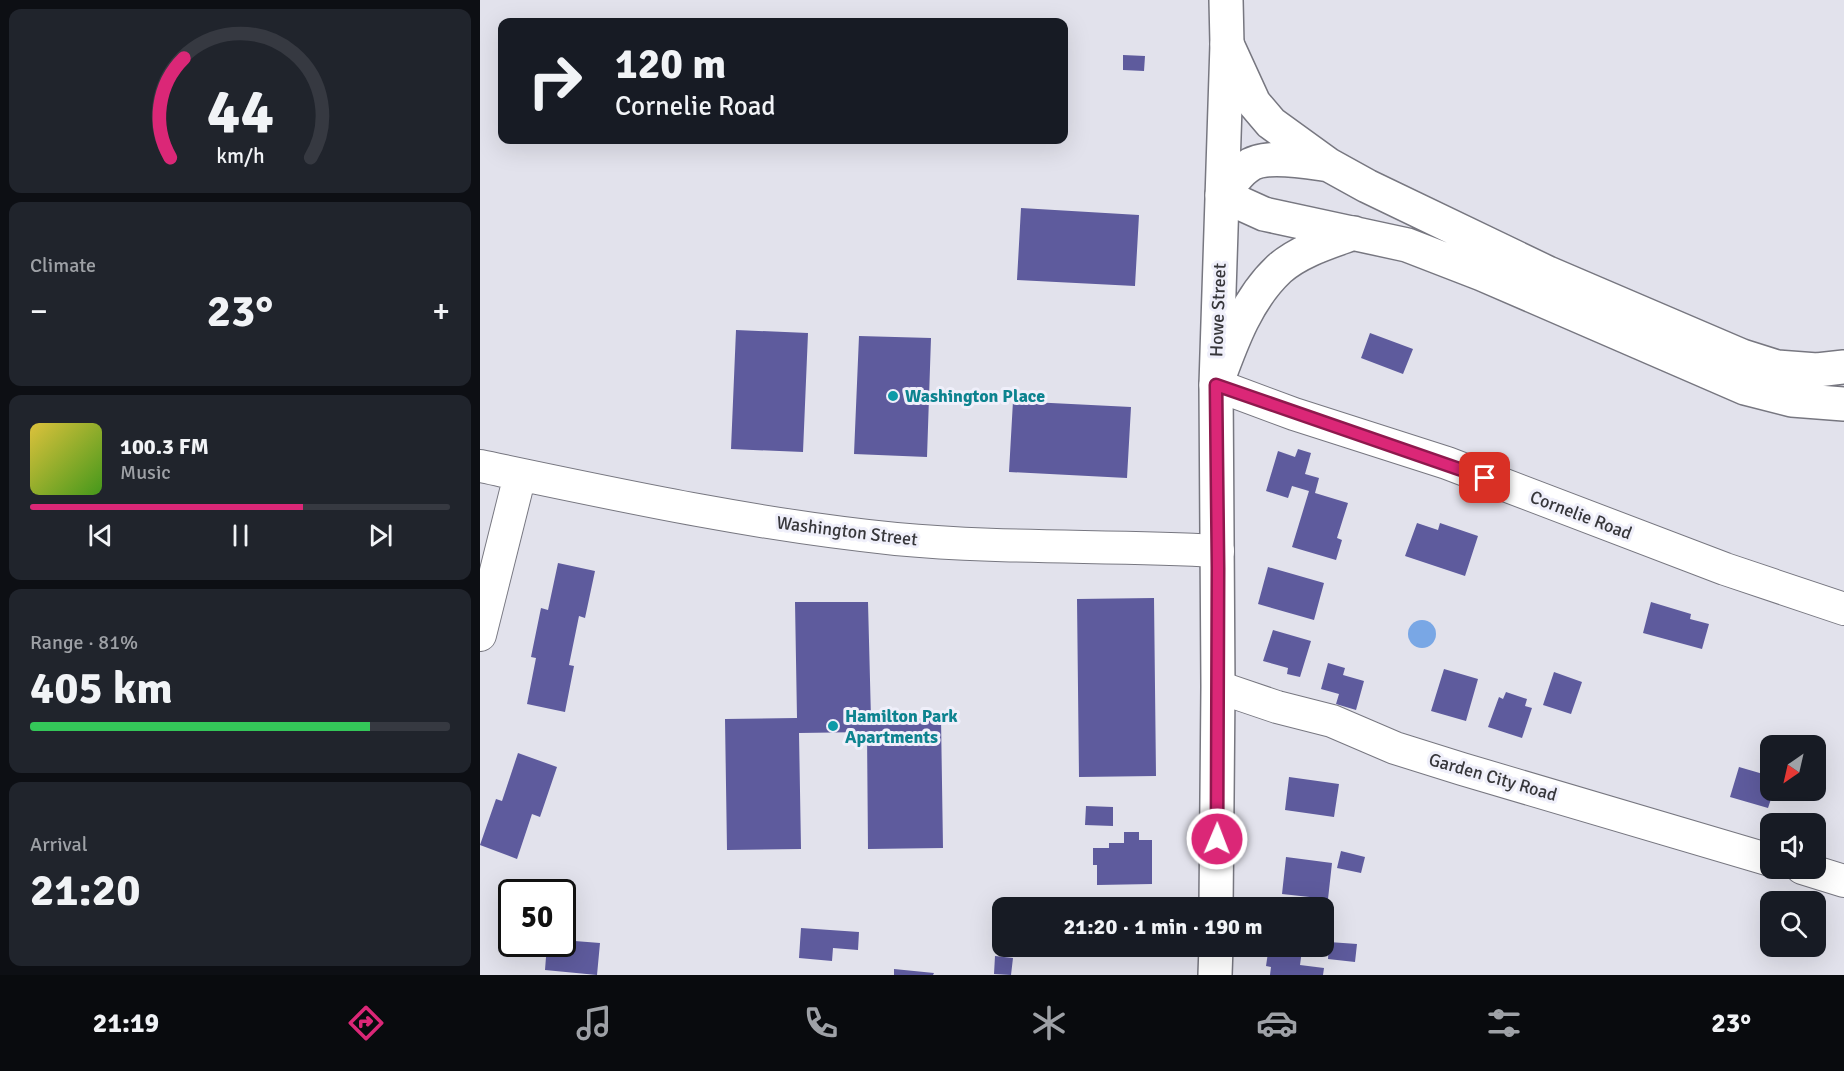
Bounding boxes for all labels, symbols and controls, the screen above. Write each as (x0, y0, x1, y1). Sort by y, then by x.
text: 120 m (615, 39, 726, 90)
icon: right (516, 42, 594, 120)
text: 44 (206, 73, 274, 150)
text: Cornelie Road (615, 90, 776, 123)
text: km/h (216, 143, 264, 169)
text: Climate (30, 253, 96, 278)
street label: Howe Street (1205, 263, 1231, 357)
text: 23° (207, 284, 273, 339)
text: − (30, 291, 48, 332)
text: + (432, 291, 450, 332)
place label: Washington Place (905, 385, 1045, 407)
marker: Washington Place (886, 389, 900, 403)
text: 100.3 FM (120, 433, 209, 460)
pin (1459, 452, 1510, 503)
text: Music (120, 460, 171, 485)
icon: arrive (1468, 461, 1501, 494)
street label: Cornelie Road (1527, 486, 1635, 544)
street label: Washington Street (775, 511, 919, 551)
icon: previous (84, 519, 117, 552)
icon: pause (224, 519, 257, 552)
icon: next (364, 519, 397, 552)
text: Range · 81% (30, 630, 138, 655)
text: 405 km (30, 661, 173, 716)
place label: Hamilton Park Apartments (845, 705, 958, 748)
marker: Hamilton Park Apartments (826, 719, 840, 733)
north arrow (1760, 735, 1826, 801)
map controls (1760, 735, 1826, 957)
street label: Garden City Road (1426, 748, 1560, 806)
position arrow (1185, 807, 1249, 871)
button: sound (1760, 813, 1826, 879)
text: Arrival (30, 832, 88, 857)
text: 21:20 (30, 863, 140, 918)
speed limit sign: 50 (498, 879, 576, 957)
button: search (1760, 891, 1826, 957)
text: 21:20 · 1 min · 190 m (1063, 913, 1263, 940)
icon: directions (345, 1002, 387, 1044)
icon: music (573, 1002, 615, 1044)
icon: phone (800, 1002, 842, 1044)
icon: climate (1028, 1002, 1070, 1044)
icon: car (1256, 1002, 1298, 1044)
icon: filters (1483, 1002, 1525, 1044)
text: 21:19 (93, 1007, 159, 1040)
text: 23° (1711, 1007, 1751, 1040)

